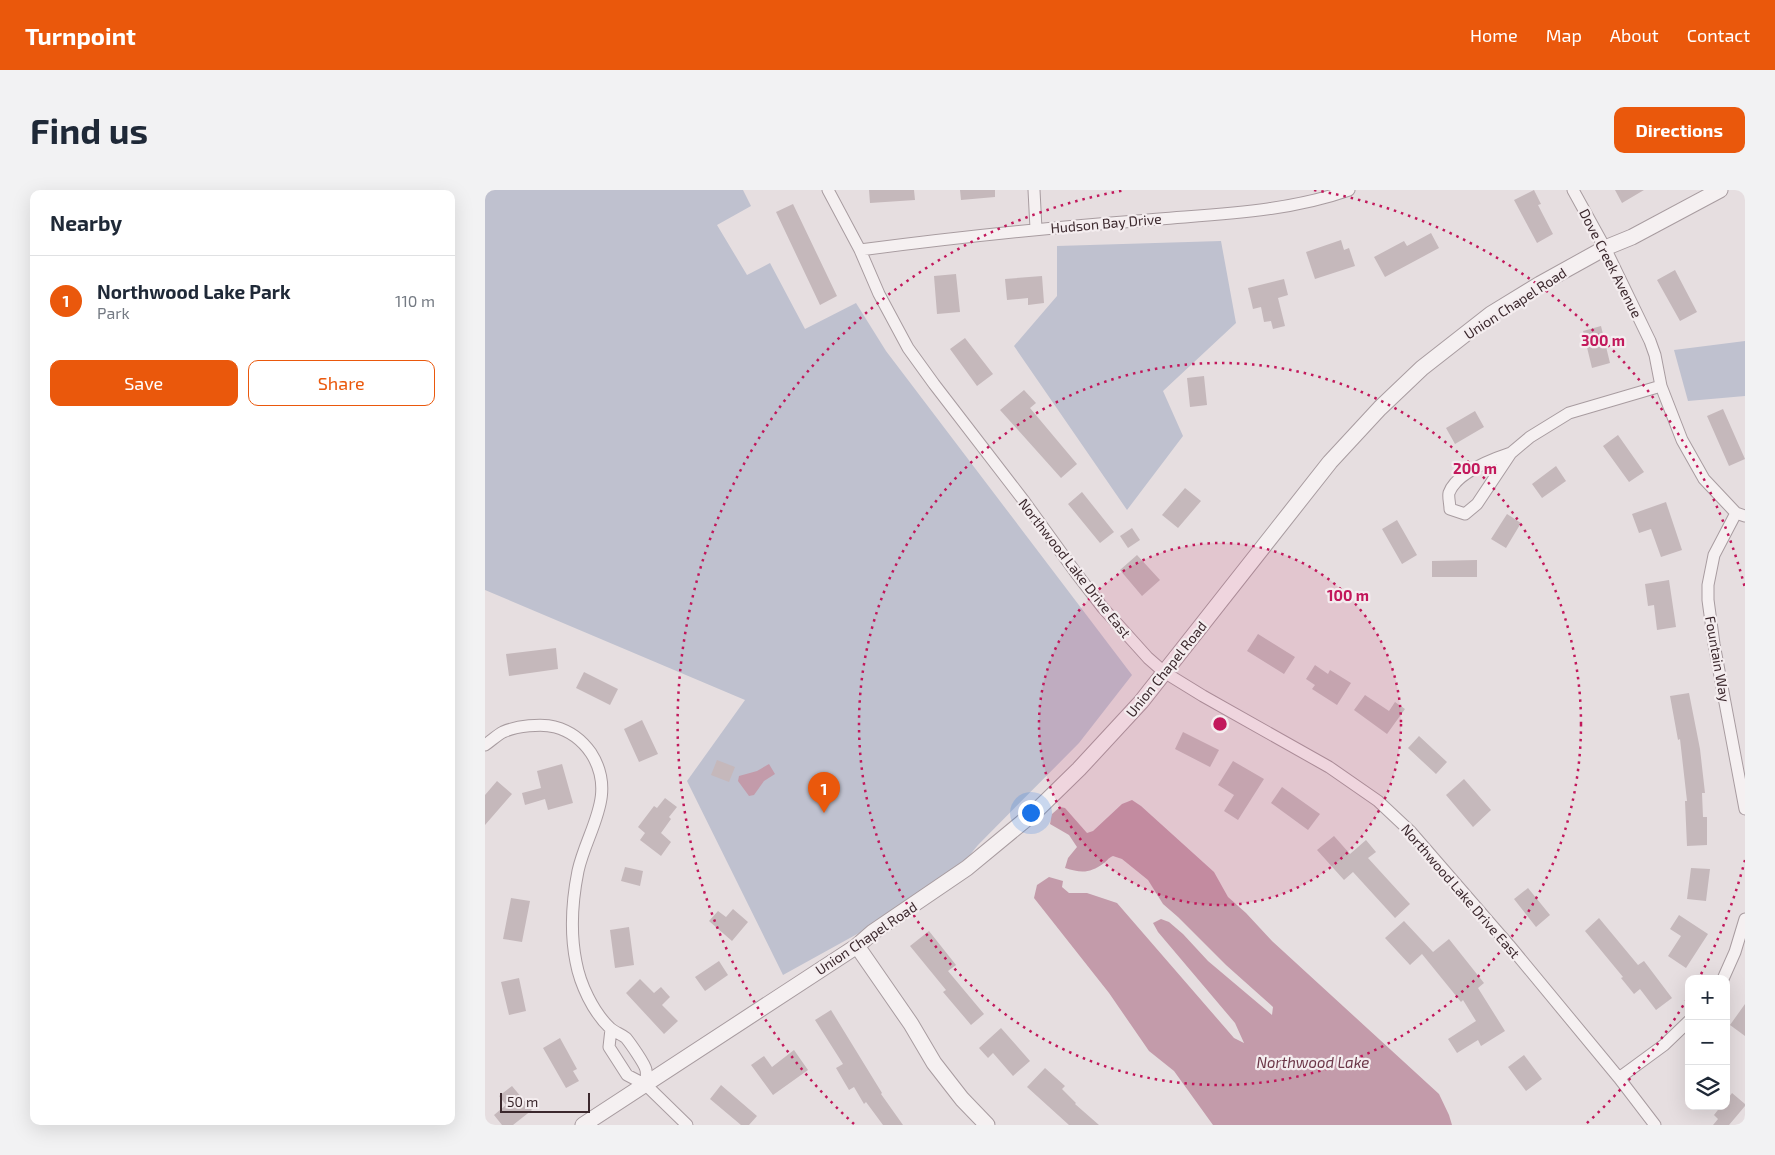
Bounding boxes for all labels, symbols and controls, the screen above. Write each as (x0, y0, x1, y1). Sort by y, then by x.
text: Turnpoint (25, 21, 136, 50)
text: Home (1470, 24, 1518, 46)
text: Map (1546, 24, 1582, 46)
text: About (1610, 24, 1659, 46)
text: Contact (1687, 24, 1750, 46)
button: Directions (1614, 107, 1745, 153)
text: Find us (30, 109, 148, 151)
street label: Dove Creek Avenue (1576, 206, 1646, 320)
text: Nearby (50, 210, 122, 235)
street label: Hudson Bay Drive (1050, 210, 1162, 236)
street label: Union Chapel Road (1461, 264, 1569, 342)
text: Northwood Lake Park (97, 280, 291, 303)
text: 1 (63, 291, 69, 310)
text: 110 m (395, 291, 435, 310)
text: Park (97, 303, 130, 322)
text: 300 m (1581, 331, 1625, 349)
button: Save (50, 360, 238, 406)
button: Share (248, 360, 435, 406)
text: 200 m (1453, 459, 1497, 477)
street label: Northwood Lake Drive East (1015, 495, 1135, 641)
text: 100 m (1327, 586, 1369, 604)
street label: Fountain Way (1702, 615, 1734, 704)
street label: Union Chapel Road (1122, 618, 1210, 720)
centre of rings (1211, 715, 1229, 733)
pin: 1 (808, 772, 840, 813)
your location (1018, 800, 1044, 826)
street label: Northwood Lake Drive East (1398, 820, 1524, 962)
street label: Union Chapel Road (812, 898, 920, 978)
map controls (1685, 975, 1730, 1110)
button: + (1685, 975, 1730, 1020)
button: − (1685, 1020, 1730, 1065)
water label: Northwood Lake (1257, 1053, 1369, 1071)
button: layers (1685, 1065, 1730, 1110)
scale bar (500, 1090, 590, 1113)
text: 50 m (507, 1093, 538, 1110)

